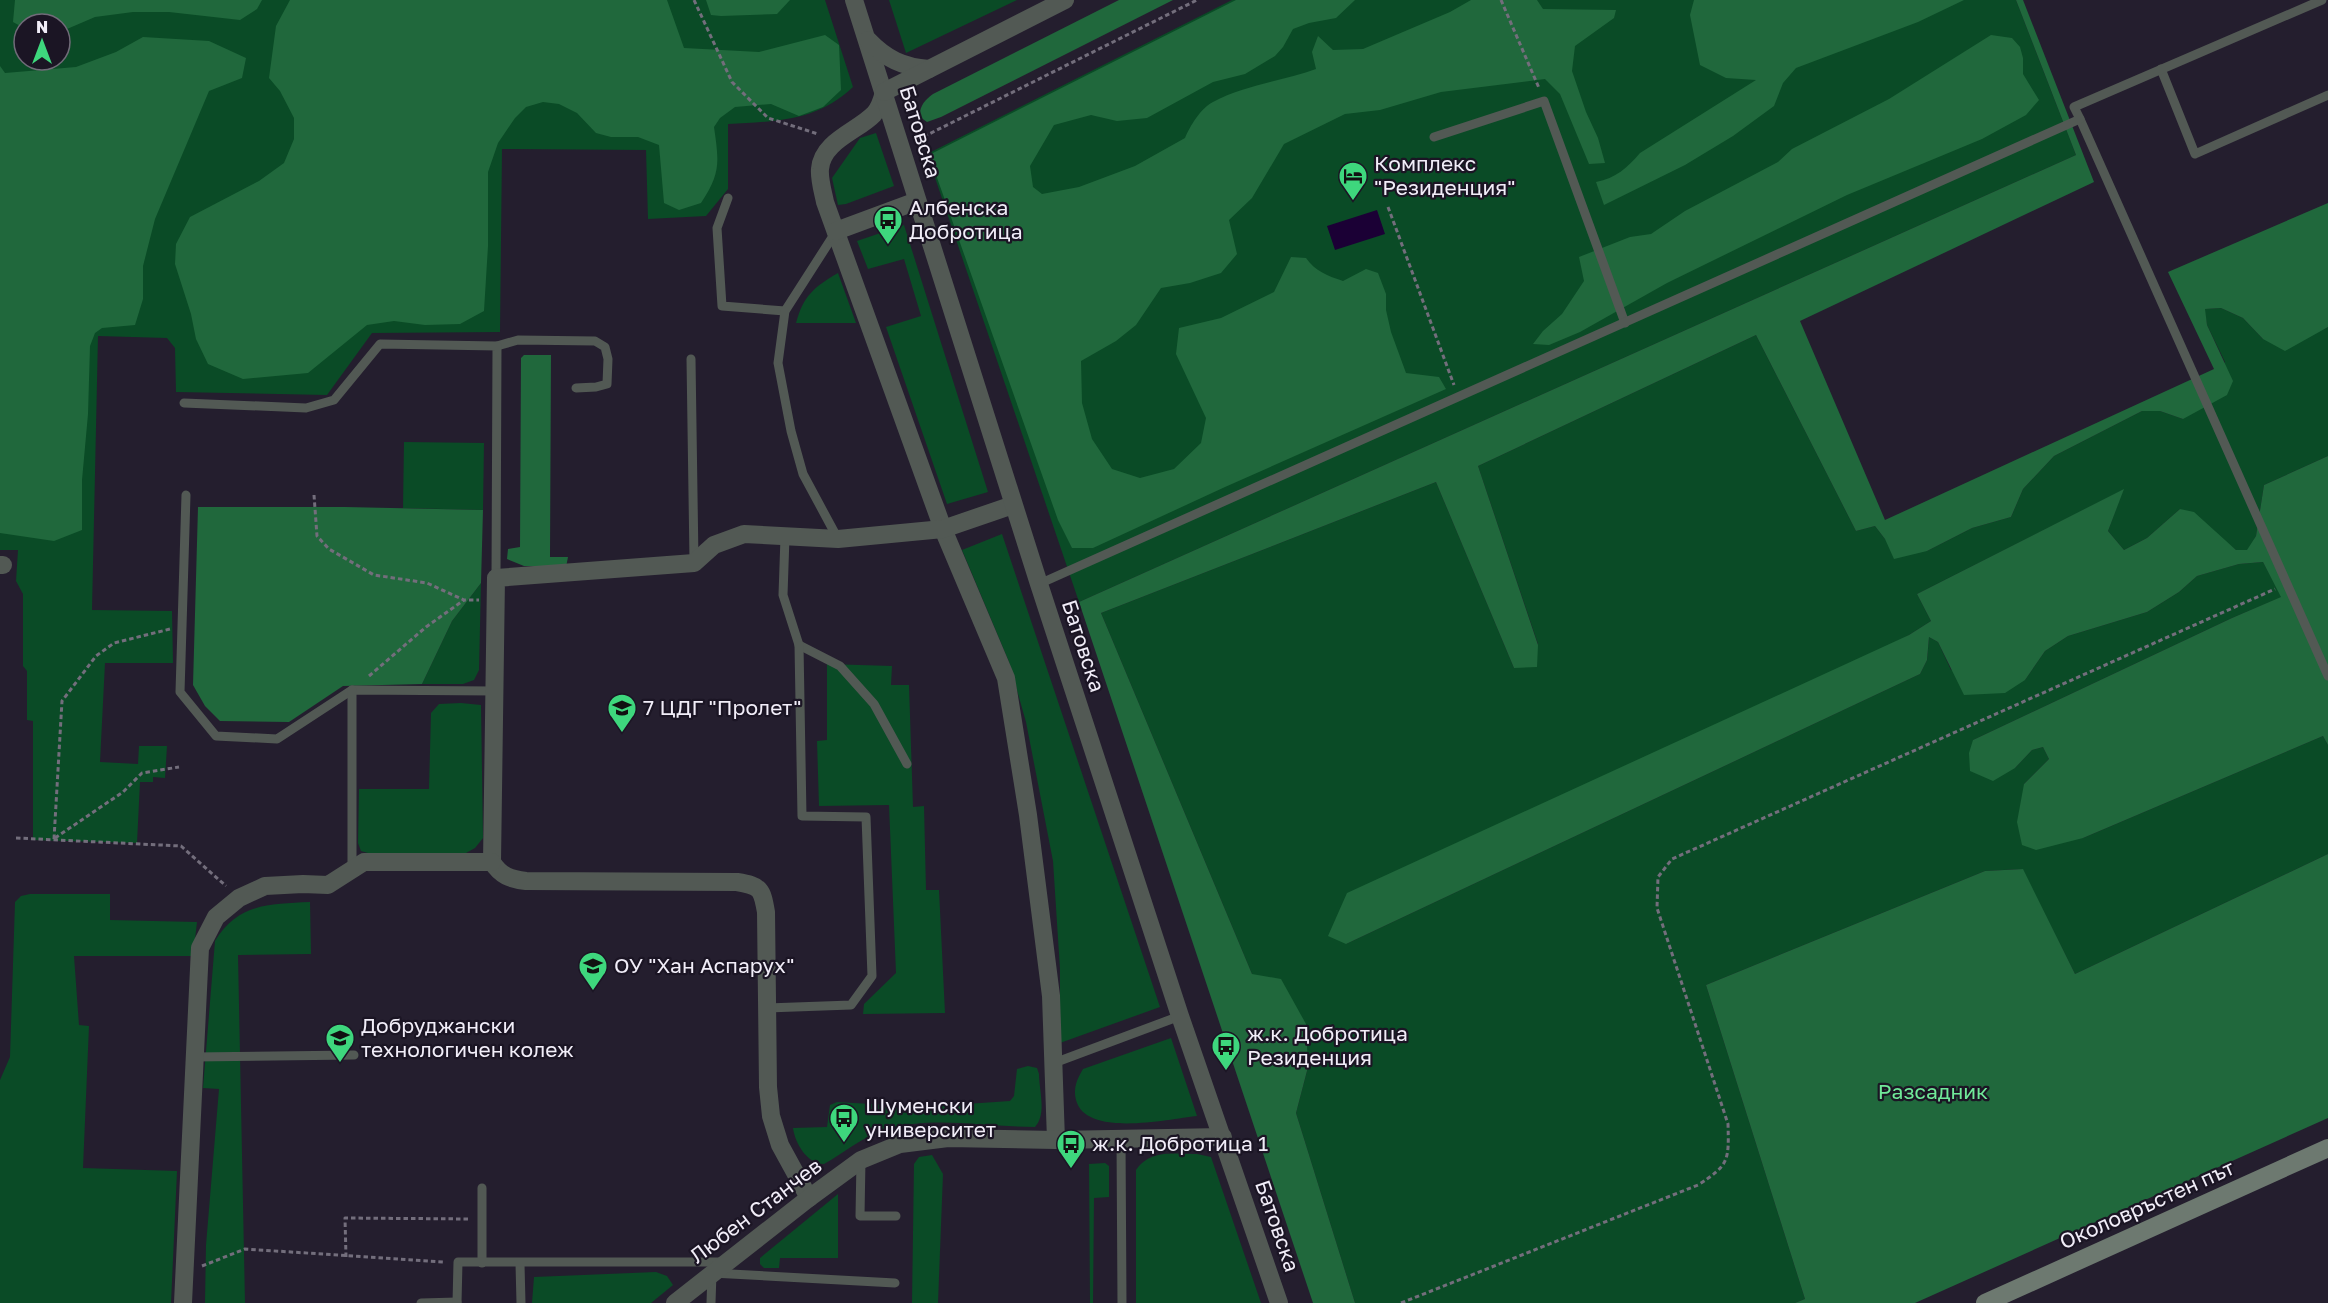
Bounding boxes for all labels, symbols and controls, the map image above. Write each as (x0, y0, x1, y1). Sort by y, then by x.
north arrow (12, 12, 72, 72)
text: N (36, 17, 48, 37)
street label: Батовска (895, 82, 947, 181)
place label: Комплекс "Резиденция" (1374, 150, 1515, 200)
hotel icon: Комплекс "Резиденция" (1337, 160, 1369, 202)
place label: Албенска Добротица (909, 194, 1023, 244)
bus stop icon: Албенска Добротица (872, 204, 904, 246)
street label: Батовска (1057, 596, 1111, 695)
school or university icon: 7 ЦДГ "Пролет" (606, 692, 638, 734)
place label: 7 ЦДГ "Пролет" (643, 694, 801, 720)
school or university icon: ОУ "Хан Аспарух" (577, 950, 609, 992)
place label: ОУ "Хан Аспарух" (614, 952, 794, 978)
place label: Добруджански технологичен колеж (361, 1012, 574, 1062)
place label: ж.к. Добротица Резиденция (1247, 1020, 1408, 1070)
school or university icon: Добруджански технологичен колеж (324, 1022, 356, 1064)
bus stop icon: ж.к. Добротица Резиденция (1210, 1030, 1242, 1072)
park label: Разсадник (1878, 1078, 1988, 1104)
place label: Шуменски университет (865, 1092, 996, 1142)
bus stop icon: Шуменски университет (828, 1102, 860, 1144)
bus stop icon: ж.к. Добротица 1 (1055, 1128, 1087, 1170)
place label: ж.к. Добротица 1 (1092, 1130, 1268, 1156)
street label: Любен Станчев (684, 1152, 827, 1268)
street label: Околовръстен път (2055, 1154, 2238, 1254)
street label: Батовска (1250, 1176, 1306, 1275)

